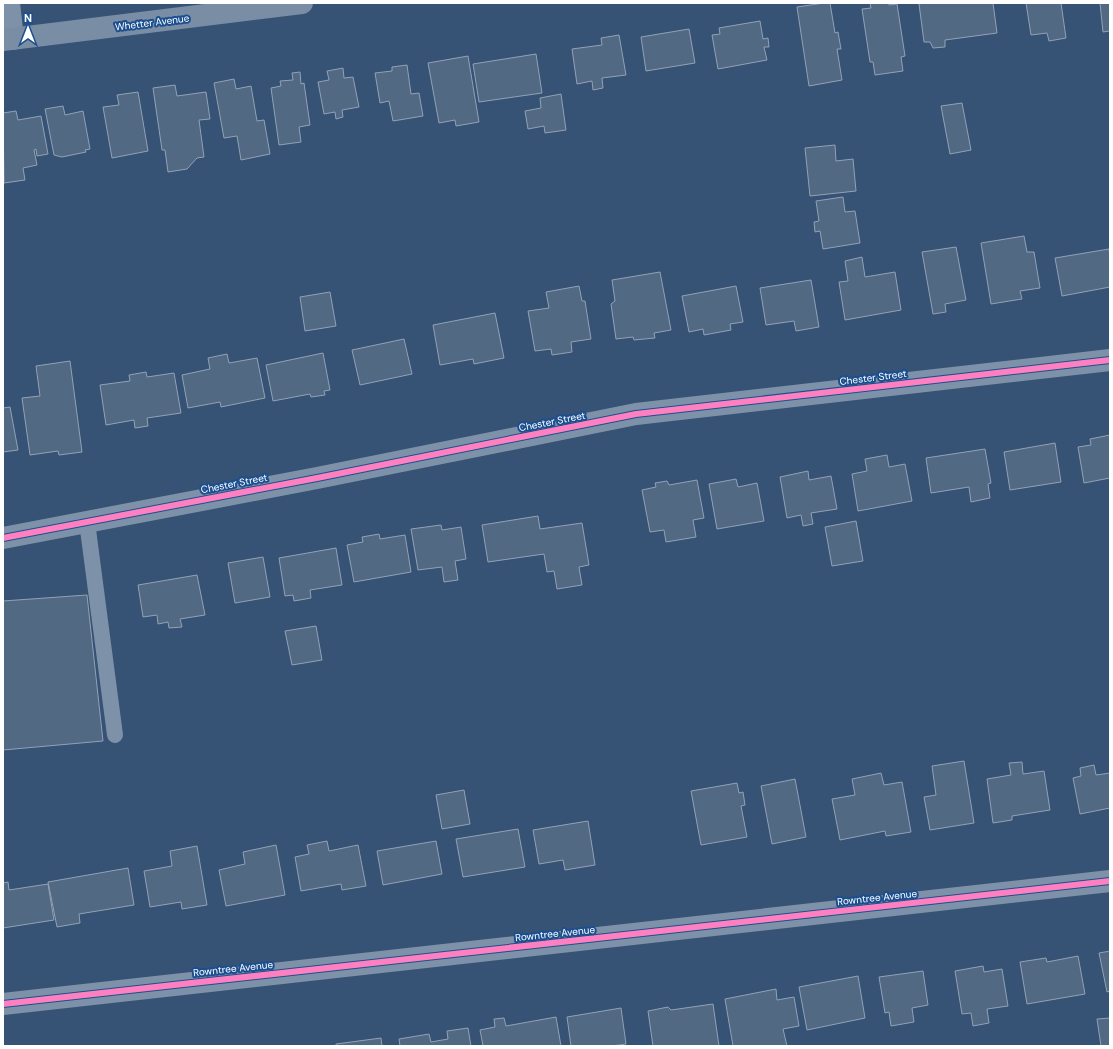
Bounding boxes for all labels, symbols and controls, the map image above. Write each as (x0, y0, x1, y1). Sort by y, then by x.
north arrow (8, 8, 48, 48)
text: N (24, 11, 32, 25)
street label: Whetter Avenue (114, 11, 190, 33)
street label: Chester Street (839, 367, 907, 388)
street label: Chester Street (518, 409, 587, 434)
street label: Chester Street (200, 471, 269, 496)
street label: Rowntree Avenue (836, 887, 918, 908)
street label: Rowntree Avenue (514, 923, 596, 944)
street label: Rowntree Avenue (192, 958, 274, 979)

